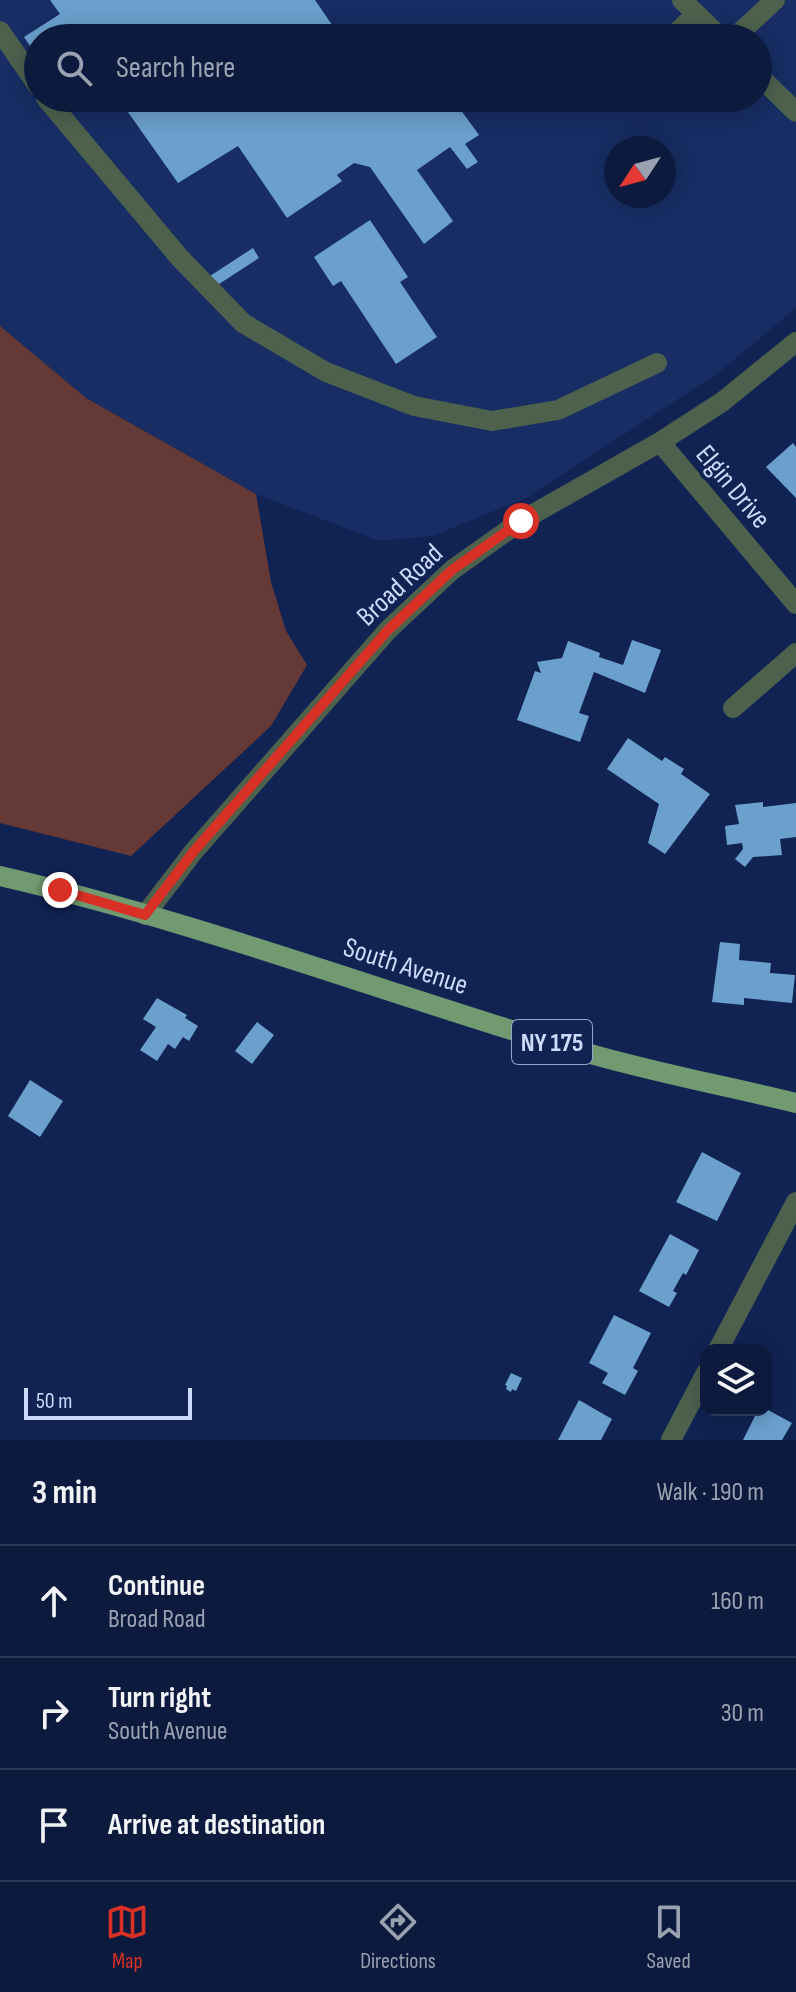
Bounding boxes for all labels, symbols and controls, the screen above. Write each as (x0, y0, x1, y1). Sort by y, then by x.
search box (24, 24, 772, 112)
icon: search (52, 46, 96, 90)
text: Search here (116, 50, 235, 86)
north arrow (604, 136, 676, 208)
street label: Elgin Drive (689, 439, 777, 535)
route start (503, 503, 539, 539)
street label: Broad Road (350, 537, 450, 633)
route end (42, 872, 78, 908)
street label: South Avenue (339, 931, 472, 1002)
road number: NY 175 (512, 1020, 592, 1064)
map controls (700, 1344, 772, 1416)
button: layers (700, 1344, 772, 1416)
scale bar (24, 1384, 192, 1420)
text: 50 m (36, 1388, 72, 1415)
text: 3 min (32, 1472, 97, 1513)
text: Walk · 190 m (657, 1477, 764, 1508)
text: Continue (108, 1568, 205, 1604)
icon: ahead (32, 1579, 76, 1623)
text: 160 m (711, 1586, 764, 1617)
text: Broad Road (108, 1604, 206, 1635)
text: Turn right (108, 1680, 211, 1716)
icon: right (32, 1691, 76, 1735)
text: 30 m (721, 1698, 764, 1729)
text: South Avenue (108, 1716, 228, 1747)
icon: arrive (32, 1803, 76, 1847)
text: Arrive at destination (108, 1807, 325, 1843)
tab: Map (105, 1900, 149, 1975)
tab: Directions (360, 1900, 436, 1975)
tab: Saved (647, 1900, 691, 1975)

